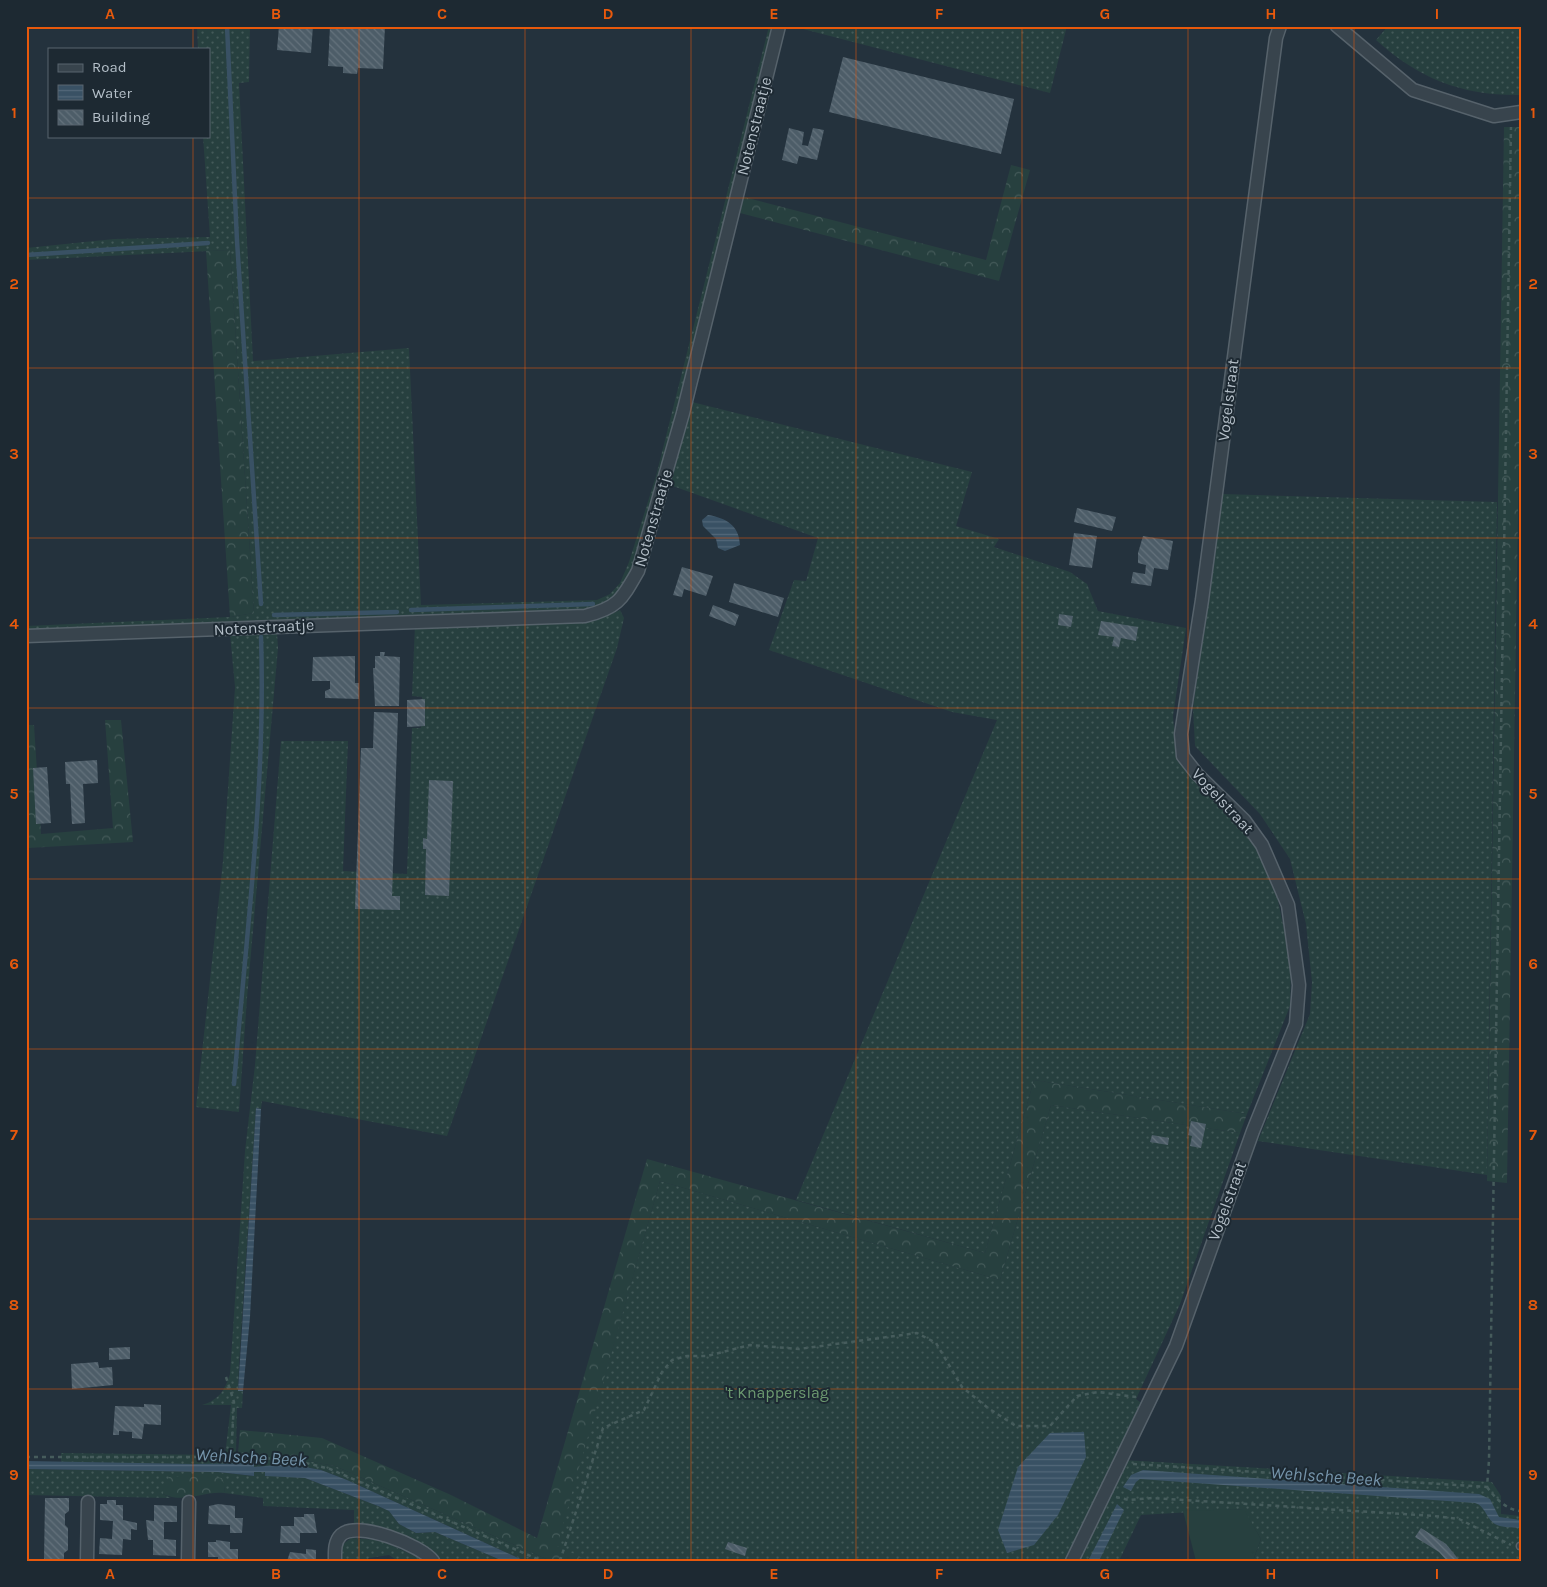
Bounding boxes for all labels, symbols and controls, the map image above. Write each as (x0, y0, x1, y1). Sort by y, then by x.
text: A (105, 4, 115, 23)
text: B (271, 4, 281, 23)
text: C (437, 4, 447, 23)
text: D (603, 4, 614, 23)
text: E (769, 4, 779, 23)
text: F (935, 4, 944, 23)
text: G (1100, 4, 1110, 23)
text: H (1265, 4, 1277, 23)
text: I (1435, 4, 1439, 23)
legend (48, 48, 210, 138)
text: Road (92, 58, 127, 76)
street label: Notenstraatje (733, 75, 775, 177)
text: Water (92, 84, 133, 102)
text: 1 (11, 103, 17, 122)
text: 1 (1530, 103, 1536, 122)
text: Building (92, 108, 150, 126)
text: 2 (9, 274, 19, 293)
text: 2 (1528, 274, 1538, 293)
street label: Vogelstraat (1214, 358, 1242, 442)
text: 3 (9, 444, 19, 463)
text: 3 (1528, 444, 1538, 463)
street label: Notenstraatje (630, 467, 676, 569)
text: 4 (9, 614, 19, 633)
text: 4 (1528, 614, 1538, 633)
street label: Notenstraatje (213, 615, 315, 639)
street label: Vogelstraat (1188, 764, 1258, 838)
text: 5 (9, 784, 19, 803)
text: 5 (1528, 784, 1538, 803)
text: 6 (9, 954, 19, 973)
text: 6 (1528, 954, 1538, 973)
text: 7 (10, 1125, 18, 1144)
text: 7 (1529, 1125, 1537, 1144)
street label: Vogelstraat (1204, 1159, 1250, 1243)
text: 8 (9, 1295, 19, 1314)
text: 8 (1528, 1295, 1538, 1314)
park label: 't Knapperslag (725, 1383, 829, 1402)
water label: Wehlsche Beek (195, 1443, 308, 1471)
water label: Wehlsche Beek (1270, 1461, 1383, 1491)
text: 9 (9, 1465, 19, 1484)
text: 9 (1528, 1465, 1538, 1484)
text: A (105, 1564, 115, 1583)
text: B (271, 1564, 281, 1583)
text: C (437, 1564, 447, 1583)
text: D (603, 1564, 614, 1583)
text: E (769, 1564, 779, 1583)
text: F (935, 1564, 944, 1583)
text: G (1100, 1564, 1110, 1583)
text: H (1265, 1564, 1277, 1583)
text: I (1435, 1564, 1439, 1583)

